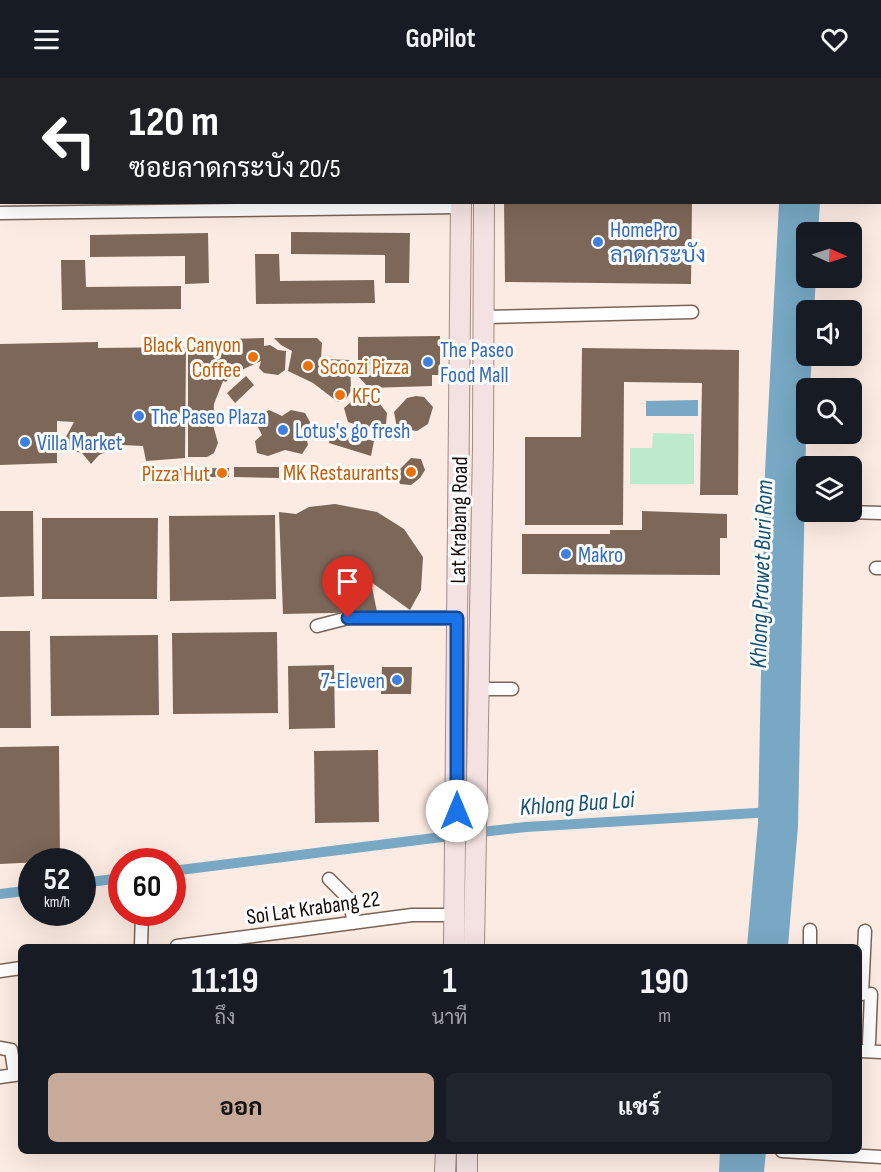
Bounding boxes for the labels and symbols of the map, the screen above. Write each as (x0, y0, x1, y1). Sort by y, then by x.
place label: HomePro ลาดกระบัง (610, 217, 706, 269)
north arrow (796, 222, 862, 288)
marker: HomePro ลาดกระบัง (591, 235, 605, 249)
place label: Black Canyon Coffee (143, 332, 241, 384)
place label: The Paseo Food Mall (440, 337, 514, 389)
marker: Black Canyon Coffee (246, 350, 260, 364)
place label: Scoozi Pizza (320, 354, 409, 381)
marker: The Paseo Food Mall (421, 355, 435, 369)
marker: Scoozi Pizza (301, 359, 315, 373)
place label: KFC (352, 383, 381, 410)
marker: KFC (333, 388, 347, 402)
place label: The Paseo Plaza (151, 404, 267, 431)
marker: The Paseo Plaza (132, 409, 146, 423)
place label: Lotus's go fresh (295, 418, 410, 445)
marker: Lotus's go fresh (276, 423, 290, 437)
place label: Villa Market (37, 430, 123, 457)
marker: Villa Market (18, 435, 32, 449)
street label: Lat Krabang Road (445, 456, 474, 584)
place label: MK Restaurants (283, 460, 399, 487)
place label: Pizza Hut (142, 461, 210, 488)
marker: MK Restaurants (404, 465, 418, 479)
marker: Pizza Hut (215, 466, 229, 480)
water label: Khlong Prawet Buri Rom (744, 479, 779, 669)
place label: Makro (578, 542, 623, 569)
marker: Makro (559, 547, 573, 561)
pin (322, 556, 373, 618)
place label: 7-Eleven (321, 668, 385, 695)
marker: 7-Eleven (390, 673, 404, 687)
position arrow (425, 779, 489, 843)
water label: Khlong Bua Loi (519, 785, 636, 822)
speed limit sign: 60 (108, 848, 186, 926)
street label: Soi Lat Krabang 22 (245, 886, 382, 931)

